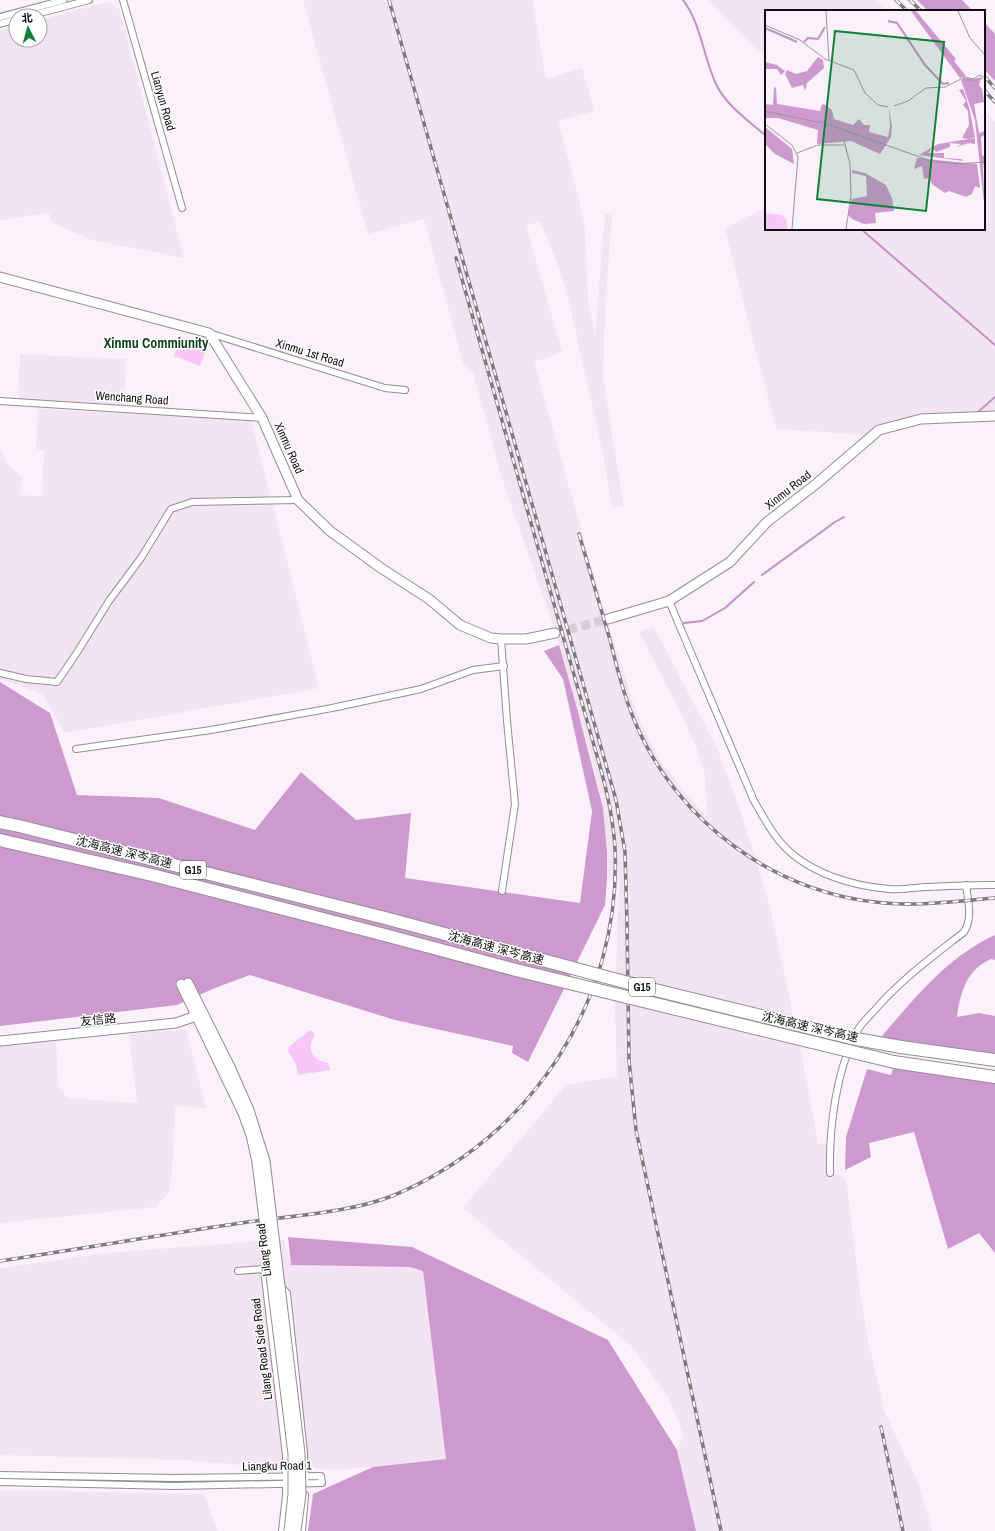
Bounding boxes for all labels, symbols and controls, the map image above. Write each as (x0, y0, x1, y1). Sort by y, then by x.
north arrow (8, 8, 48, 48)
inset map (765, 10, 985, 230)
text: 北 (21, 11, 33, 26)
street label: Lianyun Road (147, 69, 179, 133)
district label: Xinmu Commiunity (104, 334, 209, 352)
street label: Xinmu 1st Road (274, 335, 346, 371)
street label: Wenchang Road (95, 387, 169, 409)
street label: Xinmu Road (271, 420, 307, 476)
street label: Xinmu Road (762, 467, 814, 513)
street label: 沈海高速 深岑高速 (74, 832, 174, 872)
road number: G15 (180, 861, 206, 879)
street label: 沈海高速 深岑高速 (446, 927, 546, 969)
road number: G15 (629, 978, 655, 996)
street label: 沈海高速 深岑高速 (760, 1008, 860, 1046)
street label: 友信路 (79, 1010, 117, 1030)
street label: Lilang Road (253, 1223, 275, 1277)
street label: Lilang Road Side Road (248, 1297, 276, 1401)
street label: Liangku Road 1 (242, 1457, 312, 1475)

